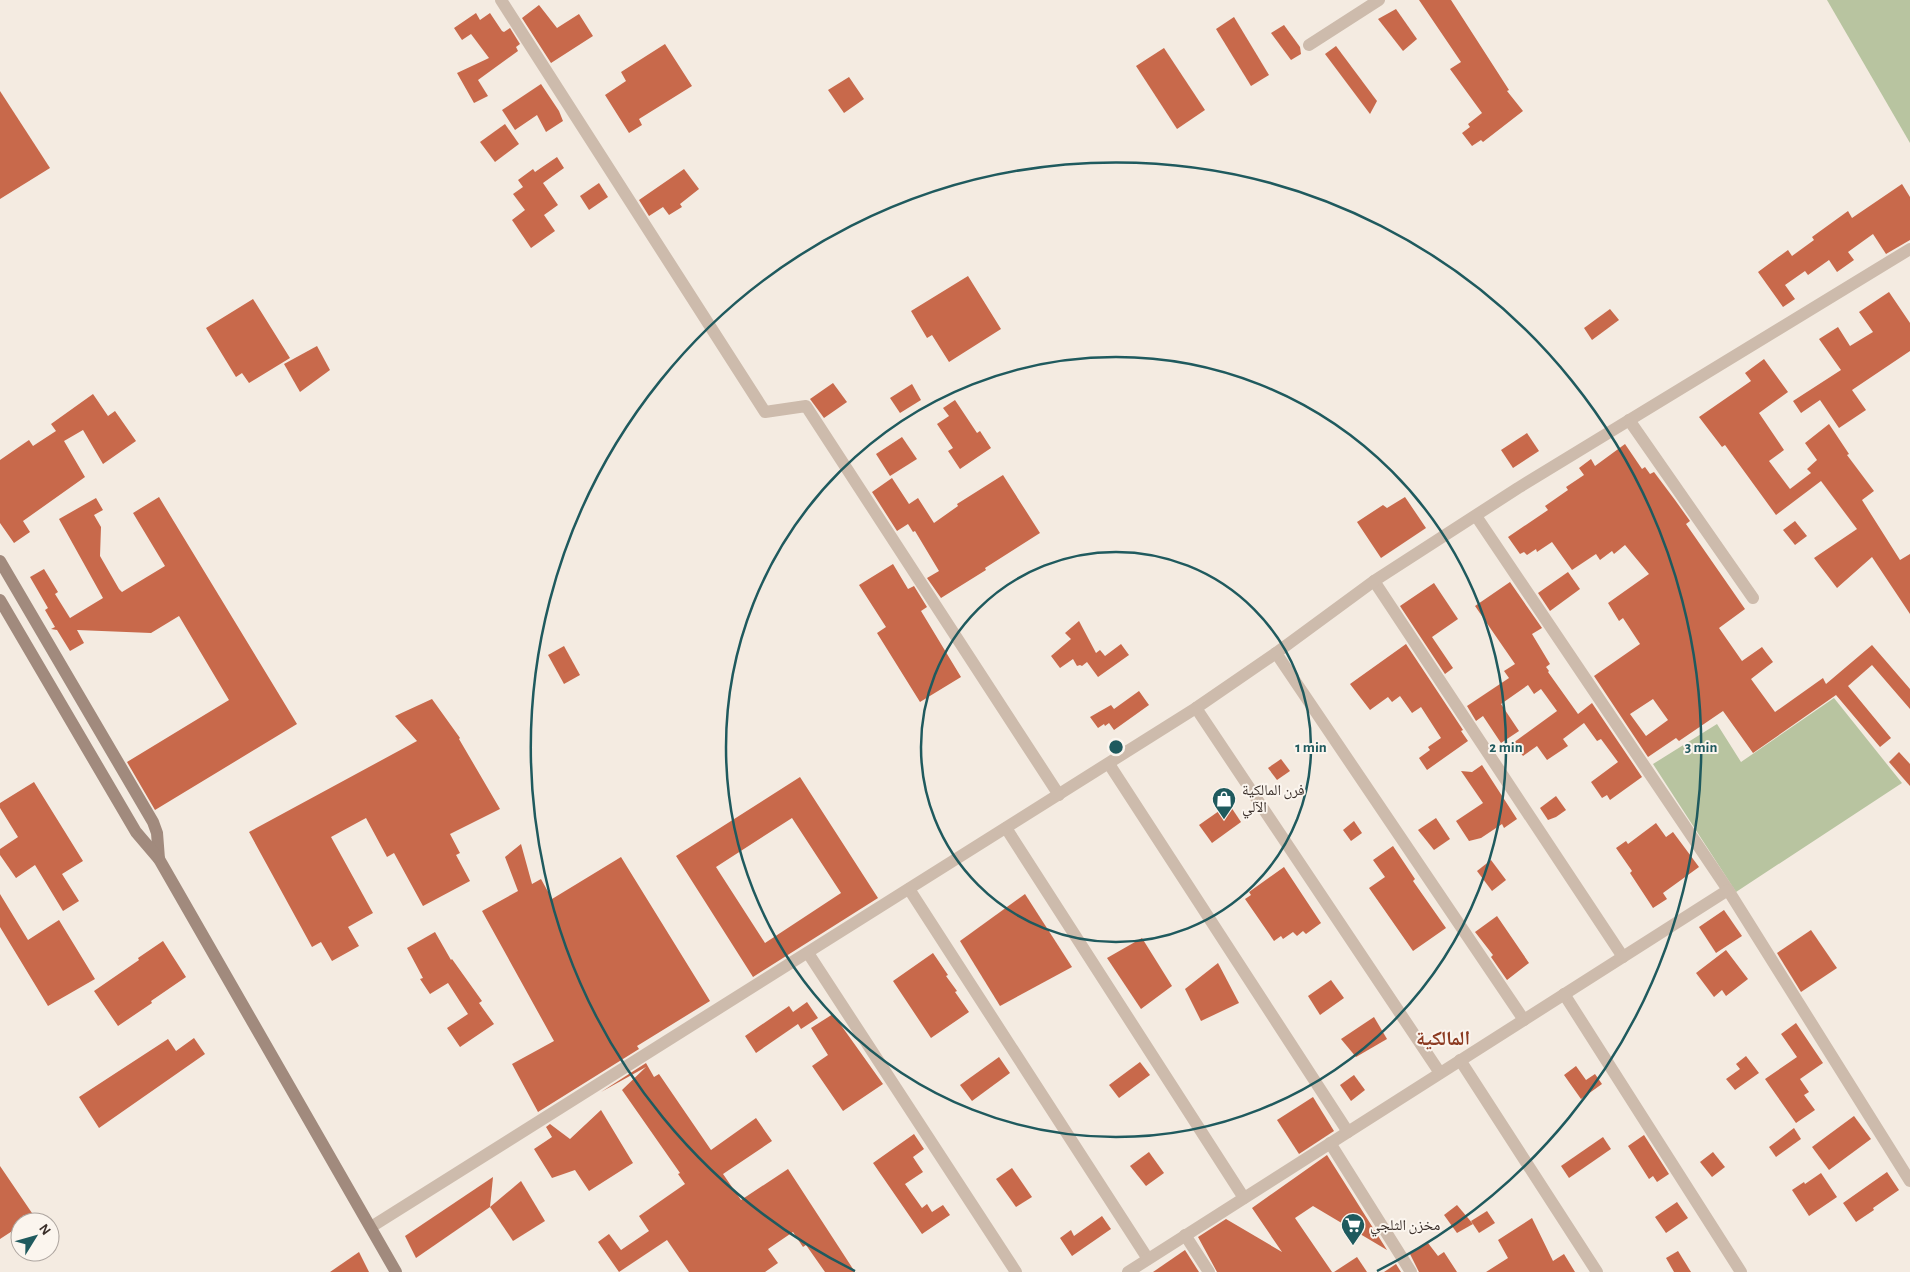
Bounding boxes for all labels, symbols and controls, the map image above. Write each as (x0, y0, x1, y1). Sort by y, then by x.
centre of rings (1107, 738, 1125, 756)
text: 1 min (1295, 740, 1327, 755)
text: 2 min (1489, 740, 1523, 755)
text: 3 min (1685, 740, 1717, 755)
place label: فرن المالكية الآلي (1242, 783, 1305, 819)
shop icon: فرن المالكية الآلي (1211, 786, 1237, 820)
district label: المالكية (1416, 1029, 1470, 1050)
north arrow (10, 1212, 60, 1262)
supermarket icon: مخزن الثلجي (1340, 1212, 1366, 1246)
place label: مخزن الثلجي (1370, 1218, 1440, 1237)
text: N (36, 1222, 53, 1238)

